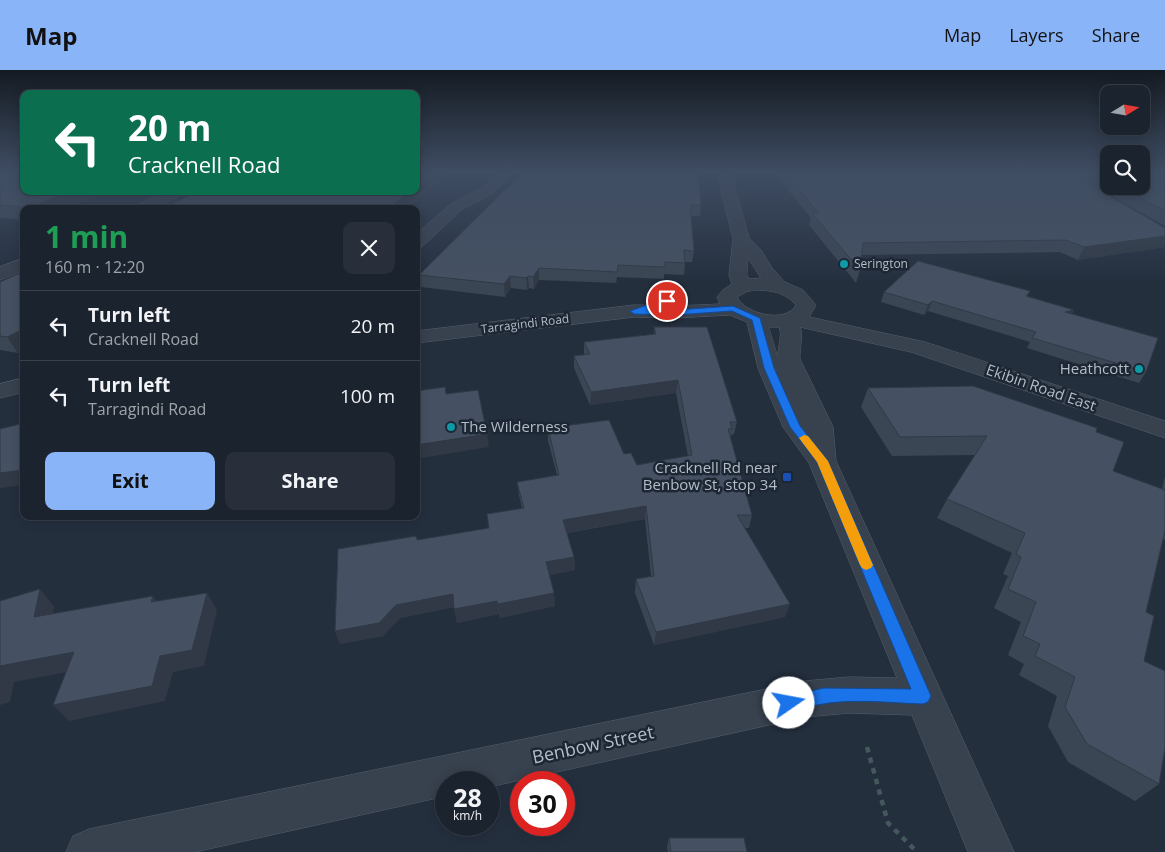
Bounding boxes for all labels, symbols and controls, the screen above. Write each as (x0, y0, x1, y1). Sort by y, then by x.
text: Map (25, 19, 77, 52)
text: Map (944, 23, 981, 47)
text: Layers (1009, 23, 1064, 47)
text: Share (1092, 23, 1140, 47)
north arrow (1100, 85, 1150, 135)
map controls (1100, 85, 1150, 195)
text: 20 m (128, 104, 211, 151)
icon: left (45, 110, 110, 175)
button: search (1100, 145, 1150, 195)
text: Cracknell Road (128, 149, 280, 179)
text: 1 min (45, 216, 128, 257)
button: close (343, 222, 395, 274)
place label: Serington (854, 255, 908, 272)
text: 160 m · 12:20 (45, 256, 145, 278)
marker: Serington (838, 258, 850, 270)
pin (646, 280, 688, 322)
icon: arrive (653, 287, 681, 315)
text: Turn left (88, 302, 170, 328)
street label: Tarragindi Road (480, 310, 570, 337)
icon: left (45, 312, 73, 340)
text: 20 m (351, 313, 395, 339)
text: Cracknell Road (88, 328, 199, 350)
place label: Heathcott (1060, 358, 1129, 378)
street label: Ekibin Road East (984, 359, 1099, 415)
marker: Heathcott (1133, 363, 1145, 375)
text: Turn left (88, 372, 170, 398)
icon: left (45, 382, 73, 410)
text: 100 m (340, 383, 395, 409)
text: Tarragindi Road (88, 398, 206, 420)
place label: The Wilderness (461, 416, 568, 436)
marker: The Wilderness (445, 421, 457, 433)
button: Exit (45, 452, 215, 510)
button: Share (225, 452, 395, 510)
place label: Cracknell Rd near Benbow St, stop 34 (643, 457, 777, 494)
marker: Cracknell Rd near Benbow St, stop 34 (781, 471, 793, 483)
position arrow (762, 676, 814, 728)
street label: Benbow Street (530, 719, 656, 769)
speed limit sign: 30 (510, 771, 575, 836)
text: 28 (453, 780, 482, 814)
text: km/h (453, 807, 482, 824)

